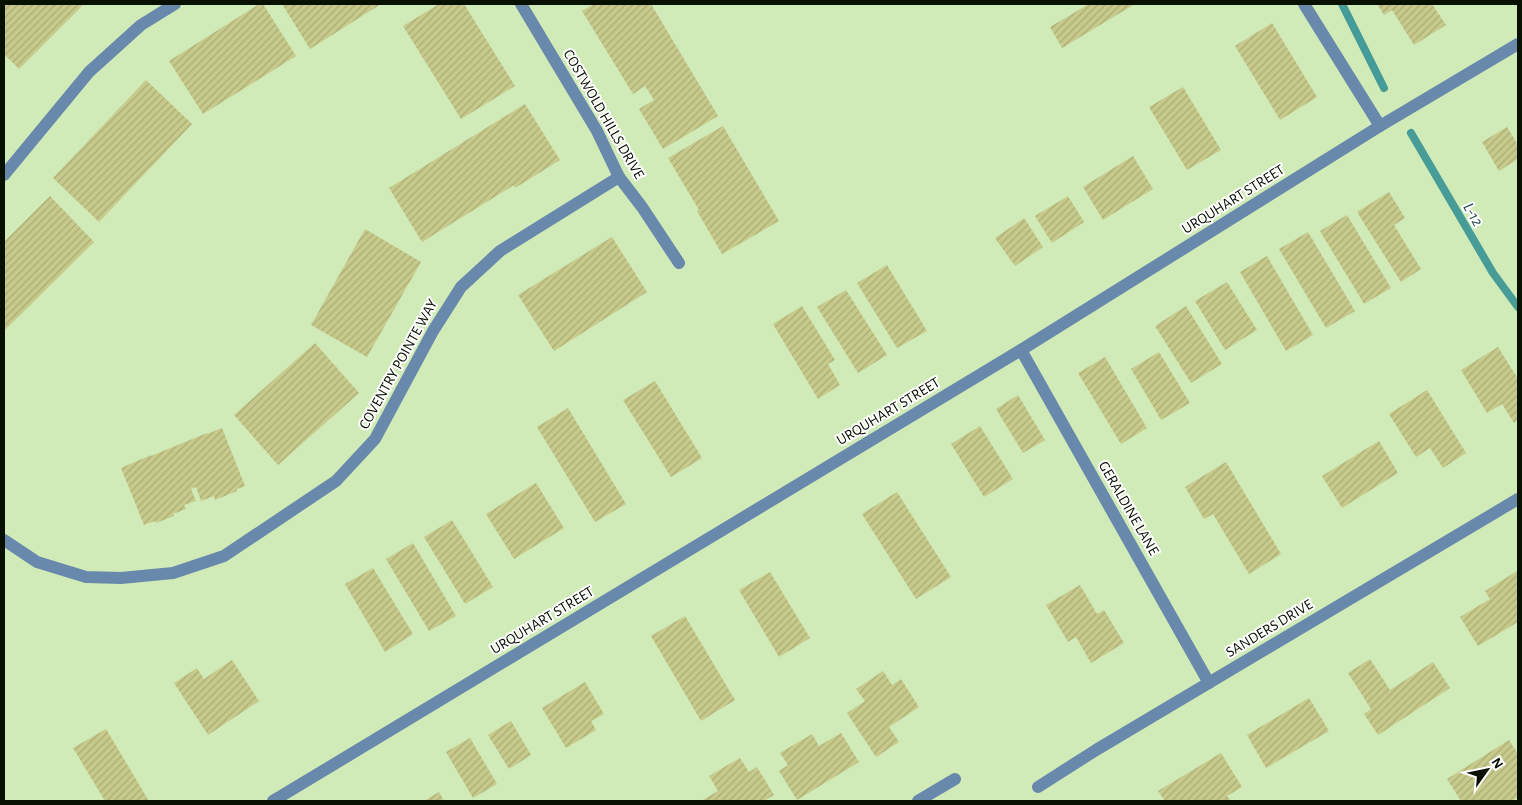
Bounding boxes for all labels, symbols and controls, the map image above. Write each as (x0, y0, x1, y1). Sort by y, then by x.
street label: COSTWOLD HILLS DRIVE (560, 47, 647, 181)
street label: URQUHART STREET (1180, 162, 1288, 237)
water label: L-12 (1460, 200, 1486, 229)
street label: COVENTRY POINTE WAY (357, 297, 440, 432)
street label: URQUHART STREET (834, 374, 943, 448)
street label: GERALDINE LANE (1096, 459, 1161, 558)
street label: URQUHART STREET (488, 583, 597, 657)
street label: SANDERS DRIVE (1223, 597, 1315, 660)
north arrow (1462, 745, 1512, 795)
text: N (1489, 756, 1506, 771)

